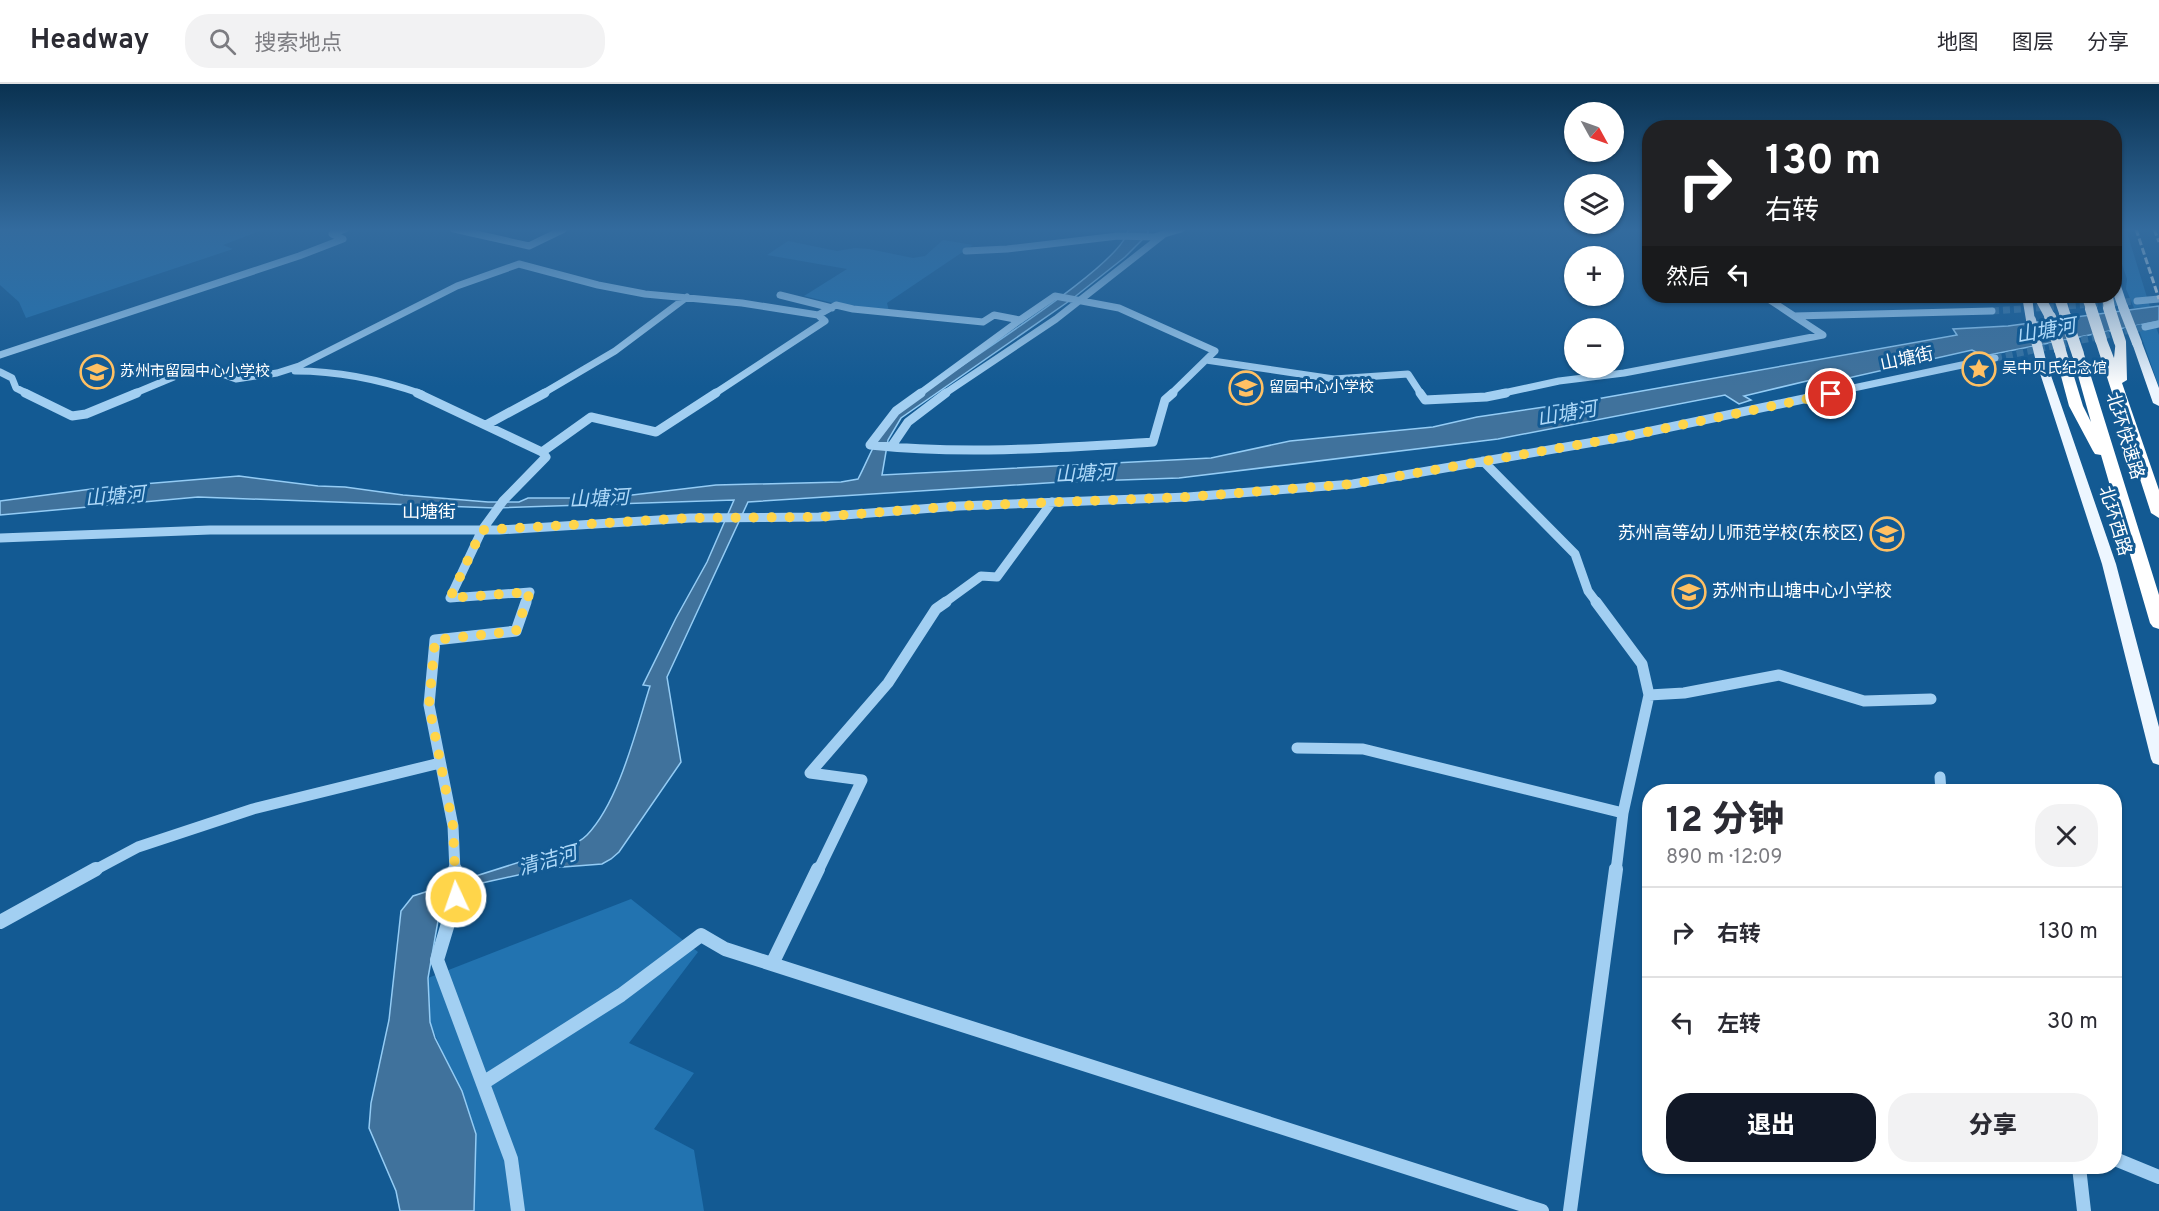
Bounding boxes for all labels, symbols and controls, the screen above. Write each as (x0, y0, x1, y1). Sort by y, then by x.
search box (185, 14, 605, 68)
text: Headway (30, 23, 149, 59)
icon: search (206, 25, 239, 58)
text: 地图 (1937, 30, 1979, 57)
text: 图层 (2012, 30, 2054, 57)
text: 分享 (2087, 30, 2129, 57)
text: 搜索地点 (254, 31, 343, 58)
north arrow (1564, 102, 1624, 162)
map controls (1564, 102, 1624, 378)
text: 130 m (1765, 136, 1881, 189)
icon: right (1666, 144, 1744, 222)
button: layers (1564, 174, 1624, 234)
text: 右转 (1765, 195, 1819, 229)
button: + (1564, 246, 1624, 306)
icon: left (1722, 258, 1755, 291)
text: 然后 (1666, 265, 1710, 292)
water label: 山塘河 (2014, 313, 2082, 350)
button: − (1564, 318, 1624, 378)
street label: 山塘街 (1878, 343, 1936, 377)
place icon: 吴中贝氏纪念馆 (1961, 351, 1997, 387)
school or university icon: 苏州市留园中心小学校 (79, 354, 115, 390)
place label: 吴中贝氏纪念馆 (2002, 360, 2107, 379)
place label: 苏州市留园中心小学校 (120, 362, 270, 382)
pin (1805, 368, 1856, 419)
school or university icon: 留园中心小学校 (1228, 370, 1264, 406)
icon: arrive (1814, 377, 1847, 410)
place label: 留园中心小学校 (1269, 378, 1374, 398)
street label: 北环快速路 (2100, 390, 2148, 482)
water label: 山塘河 (1535, 396, 1603, 433)
water label: 山塘河 (1054, 460, 1120, 490)
water label: 山塘河 (84, 482, 150, 514)
street label: 北环西路 (2092, 483, 2136, 559)
water label: 山塘河 (568, 485, 634, 515)
street label: 山塘街 (402, 502, 456, 525)
school or university icon: 苏州高等幼儿师范学校(东校区) (1869, 516, 1905, 552)
place label: 苏州高等幼儿师范学校(东校区) (1618, 523, 1864, 546)
school or university icon: 苏州市山塘中心小学校 (1671, 574, 1707, 610)
place label: 苏州市山塘中心小学校 (1712, 581, 1892, 604)
text: 12 分钟 (1666, 799, 1784, 845)
button: close (2035, 804, 2098, 867)
water label: 清洁河 (516, 840, 584, 883)
text: 890 m · 12:09 (1666, 845, 1782, 871)
position arrow (424, 865, 488, 929)
icon: right (1666, 916, 1699, 949)
text: 130 m (2039, 919, 2098, 946)
text: 右转 (1717, 922, 1761, 949)
icon: left (1666, 1006, 1699, 1039)
text: 30 m (2047, 1009, 2098, 1036)
text: 左转 (1717, 1012, 1761, 1039)
button: 退出 (1666, 1093, 1876, 1162)
button: 分享 (1888, 1093, 2098, 1162)

